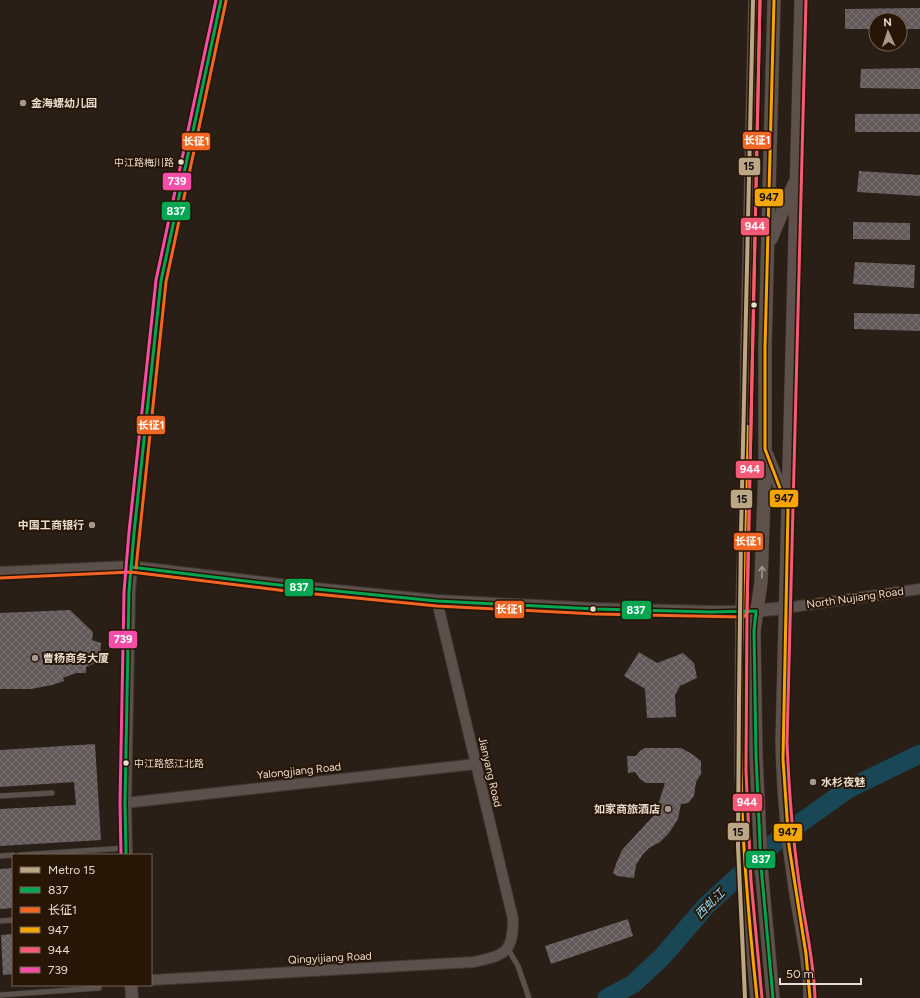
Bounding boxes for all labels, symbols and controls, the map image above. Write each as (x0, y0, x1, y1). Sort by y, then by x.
north arrow (868, 12, 908, 52)
text: N (883, 16, 892, 29)
place label: 金海螺幼儿园 (31, 97, 97, 110)
marker: 金海螺幼儿园 (18, 98, 28, 108)
line badge: 长征1 (742, 131, 772, 150)
line badge: 长征1 (181, 132, 211, 151)
text: 长征1 (744, 134, 770, 147)
text: 长征1 (183, 135, 209, 148)
place label: 中江路梅川路 (114, 156, 174, 169)
marker: 中江路梅川路 (176, 157, 186, 167)
line badge: 15 (738, 157, 761, 176)
text: 15 (743, 160, 755, 173)
line badge: 739 (162, 172, 192, 191)
text: 739 (168, 175, 186, 188)
line badge: 947 (754, 188, 784, 207)
text: 947 (759, 191, 779, 204)
line badge: 837 (161, 201, 191, 221)
text: 837 (167, 205, 185, 218)
line badge: 944 (740, 217, 770, 236)
text: 944 (745, 220, 765, 233)
unlabelled marker (749, 300, 759, 310)
line badge: 长征1 (136, 415, 166, 435)
text: 长征1 (138, 419, 164, 432)
line badge: 944 (735, 460, 765, 479)
text: 944 (740, 463, 760, 476)
line badge: 15 (730, 489, 753, 509)
line badge: 947 (769, 489, 799, 508)
text: 947 (774, 492, 794, 505)
text: 15 (736, 493, 748, 506)
place label: 中国工商银行 (18, 519, 84, 532)
marker: 中国工商银行 (87, 520, 97, 530)
line badge: 长征1 (733, 532, 764, 551)
text: 长征1 (735, 535, 761, 548)
one-way arrow (758, 566, 766, 579)
line badge: 837 (284, 578, 314, 597)
text: 837 (290, 581, 308, 594)
street label: North Nujiang Road (806, 585, 904, 611)
line badge: 长征1 (494, 600, 525, 619)
line badge: 837 (621, 600, 652, 620)
text: 长征1 (496, 603, 522, 616)
unlabelled marker (588, 604, 598, 614)
text: 837 (627, 604, 645, 617)
line badge: 739 (108, 630, 138, 649)
text: 739 (114, 633, 132, 646)
place label: 曹杨商务大厦 (43, 652, 109, 665)
marker: 曹杨商务大厦 (30, 653, 40, 663)
street label: Jianyang Road (476, 736, 504, 808)
place label: 中江路怒江北路 (134, 757, 204, 770)
marker: 中江路怒江北路 (121, 758, 131, 768)
street label: Yalongjiang Road (256, 760, 342, 782)
place label: 水杉夜魅 (821, 776, 866, 789)
marker: 水杉夜魅 (808, 777, 818, 787)
line badge: 944 (732, 793, 763, 812)
text: 944 (737, 796, 757, 809)
place label: 如家商旅酒店 (594, 803, 660, 816)
marker: 如家商旅酒店 (663, 804, 673, 814)
line badge: 15 (727, 822, 750, 841)
line badge: 947 (773, 823, 803, 842)
text: 15 (732, 826, 744, 839)
text: 947 (778, 826, 798, 839)
line badge: 837 (745, 850, 776, 869)
text: 837 (752, 853, 770, 866)
legend (12, 854, 152, 986)
text: Metro 15 (48, 863, 95, 877)
text: 837 (48, 883, 69, 897)
water label: 西虬江 (692, 885, 729, 922)
text: 长征1 (48, 903, 77, 917)
text: 947 (48, 923, 69, 937)
text: 944 (48, 943, 70, 957)
street label: Qingyijiang Road (288, 949, 372, 967)
scale bar (780, 960, 861, 986)
text: 739 (48, 963, 68, 977)
text: 50 m (786, 967, 814, 981)

